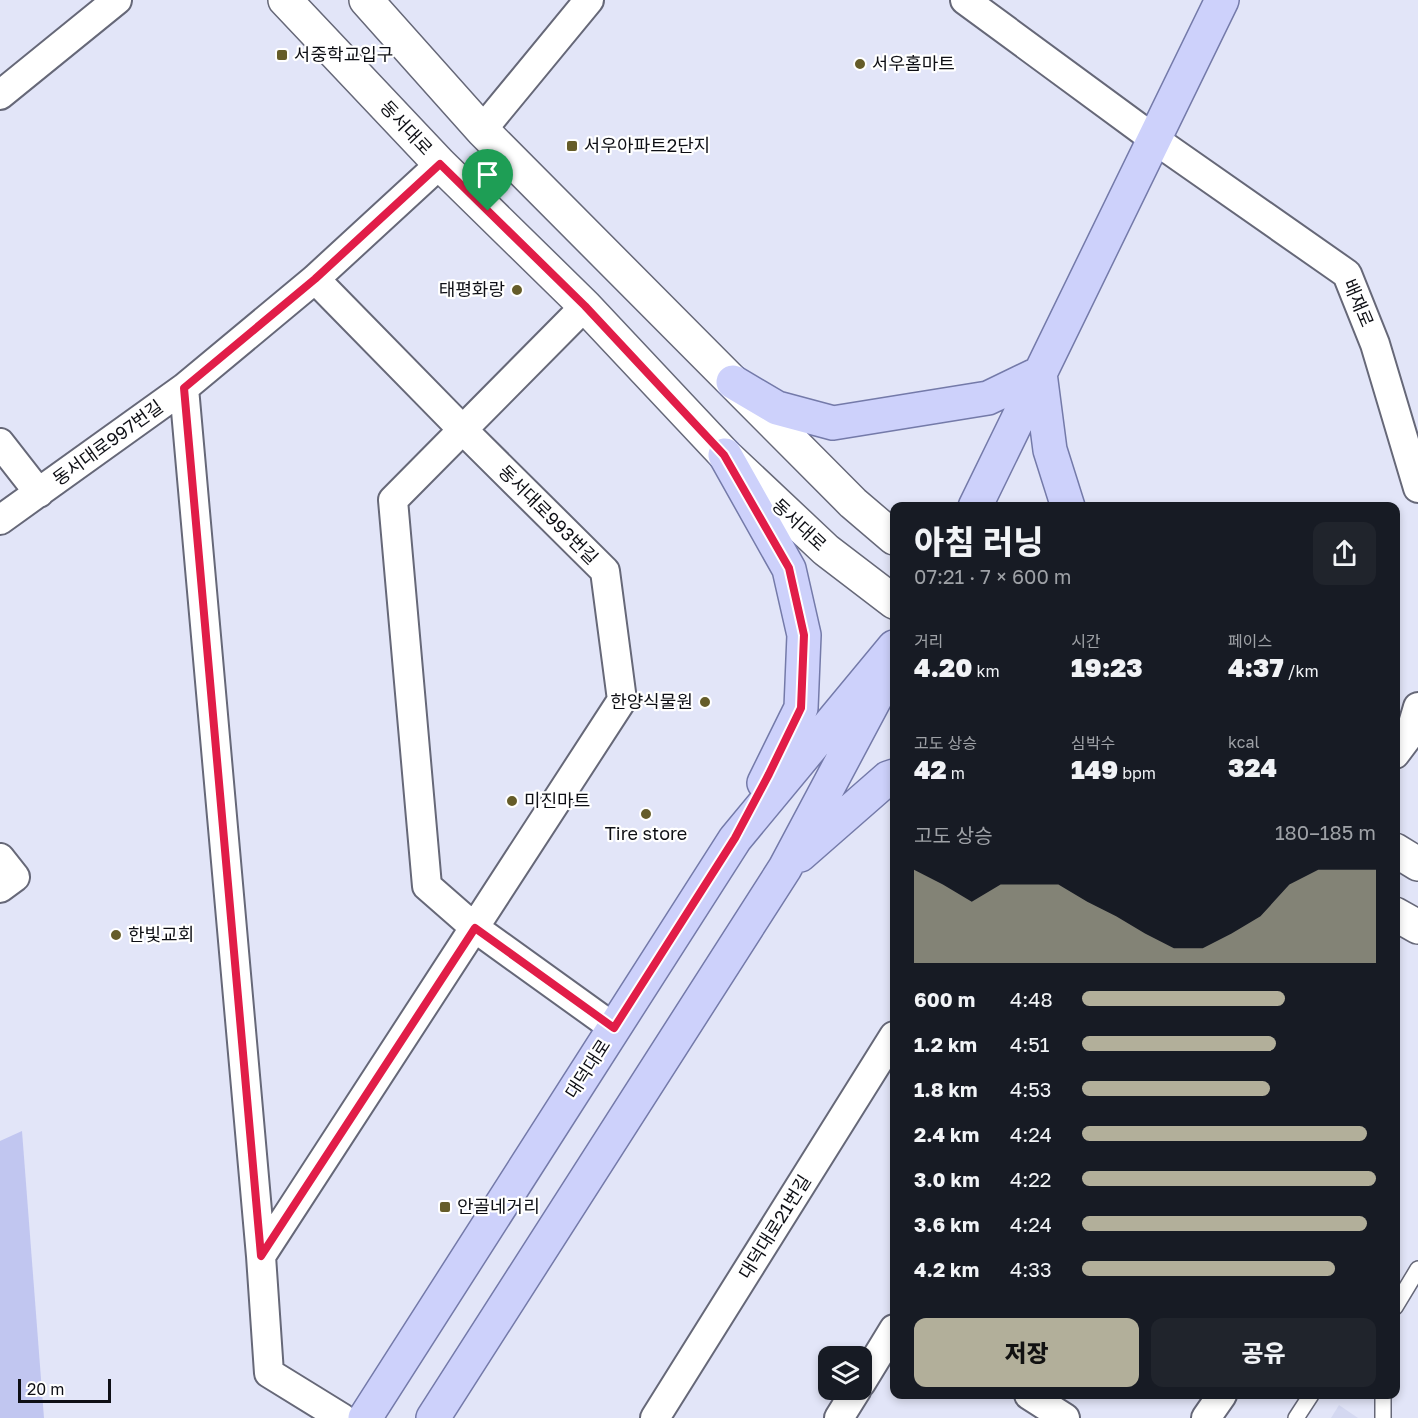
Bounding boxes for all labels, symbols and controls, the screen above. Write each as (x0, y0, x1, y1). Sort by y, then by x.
place label: 서중학교입구 (294, 43, 393, 65)
marker: 서중학교입구 (275, 48, 289, 62)
place label: 서우홈마트 (872, 52, 955, 74)
marker: 서우홈마트 (853, 57, 867, 71)
street label: 동서대로 (376, 96, 437, 159)
place label: 서우아파트2단지 (584, 134, 710, 156)
marker: 서우아파트2단지 (565, 139, 579, 153)
pin (462, 149, 513, 211)
icon: arrive (471, 158, 504, 191)
street label: 배재로 (1339, 275, 1379, 330)
place label: 태평화랑 (439, 278, 505, 300)
marker: 태평화랑 (510, 283, 524, 297)
street label: 동서대로997번길 (48, 395, 167, 489)
street label: 동서대로993번길 (494, 460, 603, 569)
street label: 동서대로 (768, 494, 831, 555)
text: 아침 러닝 (914, 522, 1044, 561)
button: share (1313, 522, 1376, 585)
text: 07:21 · 7 × 600 m (914, 564, 1072, 588)
text: 거리 (914, 631, 943, 651)
text: 시간 (1071, 631, 1100, 651)
text: 페이스 (1228, 631, 1272, 651)
text: 4.20 (914, 652, 972, 683)
text: 19:23 (1071, 652, 1143, 683)
text: 4:37 (1228, 652, 1284, 683)
text: km (972, 661, 1000, 681)
text: /km (1284, 661, 1319, 681)
place label: 한양식물원 (610, 690, 693, 712)
marker: 한양식물원 (698, 695, 712, 709)
text: kcal (1228, 732, 1260, 752)
text: 고도 상승 (914, 733, 977, 753)
text: 심박수 (1071, 733, 1115, 753)
text: 324 (1228, 752, 1277, 783)
text: 42 (914, 754, 947, 785)
text: 149 (1071, 754, 1118, 785)
text: m (947, 763, 965, 783)
text: bpm (1118, 763, 1156, 783)
place label: 미진마트 (524, 789, 590, 811)
marker: 미진마트 (505, 794, 519, 808)
marker: Tire store (639, 807, 653, 821)
text: 180–185 m (1275, 820, 1376, 844)
place label: Tire store (605, 822, 687, 844)
text: 고도 상승 (914, 823, 993, 847)
place label: 한빛교회 (128, 923, 194, 945)
marker: 한빛교회 (109, 928, 123, 942)
text: 600 m (914, 987, 975, 1011)
text: 4:48 (1010, 987, 1053, 1011)
text: 1.2 km (914, 1032, 977, 1056)
text: 4:51 (1010, 1032, 1050, 1056)
street label: 대덕대로 (560, 1035, 614, 1102)
text: 1.8 km (914, 1077, 978, 1101)
text: 4:53 (1010, 1077, 1052, 1101)
text: 2.4 km (914, 1122, 979, 1146)
text: 4:24 (1010, 1122, 1052, 1146)
text: 3.0 km (914, 1167, 980, 1191)
text: 4:22 (1010, 1167, 1051, 1191)
street label: 대덕대로21번길 (733, 1170, 815, 1283)
place label: 안골네거리 (457, 1195, 540, 1217)
marker: 안골네거리 (438, 1200, 452, 1214)
text: 3.6 km (914, 1212, 979, 1236)
text: 4:24 (1010, 1212, 1052, 1236)
text: 4.2 km (914, 1257, 979, 1281)
text: 4:33 (1010, 1257, 1052, 1281)
button: 저장 (914, 1318, 1139, 1387)
button: 공유 (1151, 1318, 1376, 1387)
map controls (818, 1346, 872, 1400)
button: layers (818, 1346, 872, 1400)
scale bar (18, 1376, 111, 1404)
text: 20 m (27, 1379, 64, 1399)

